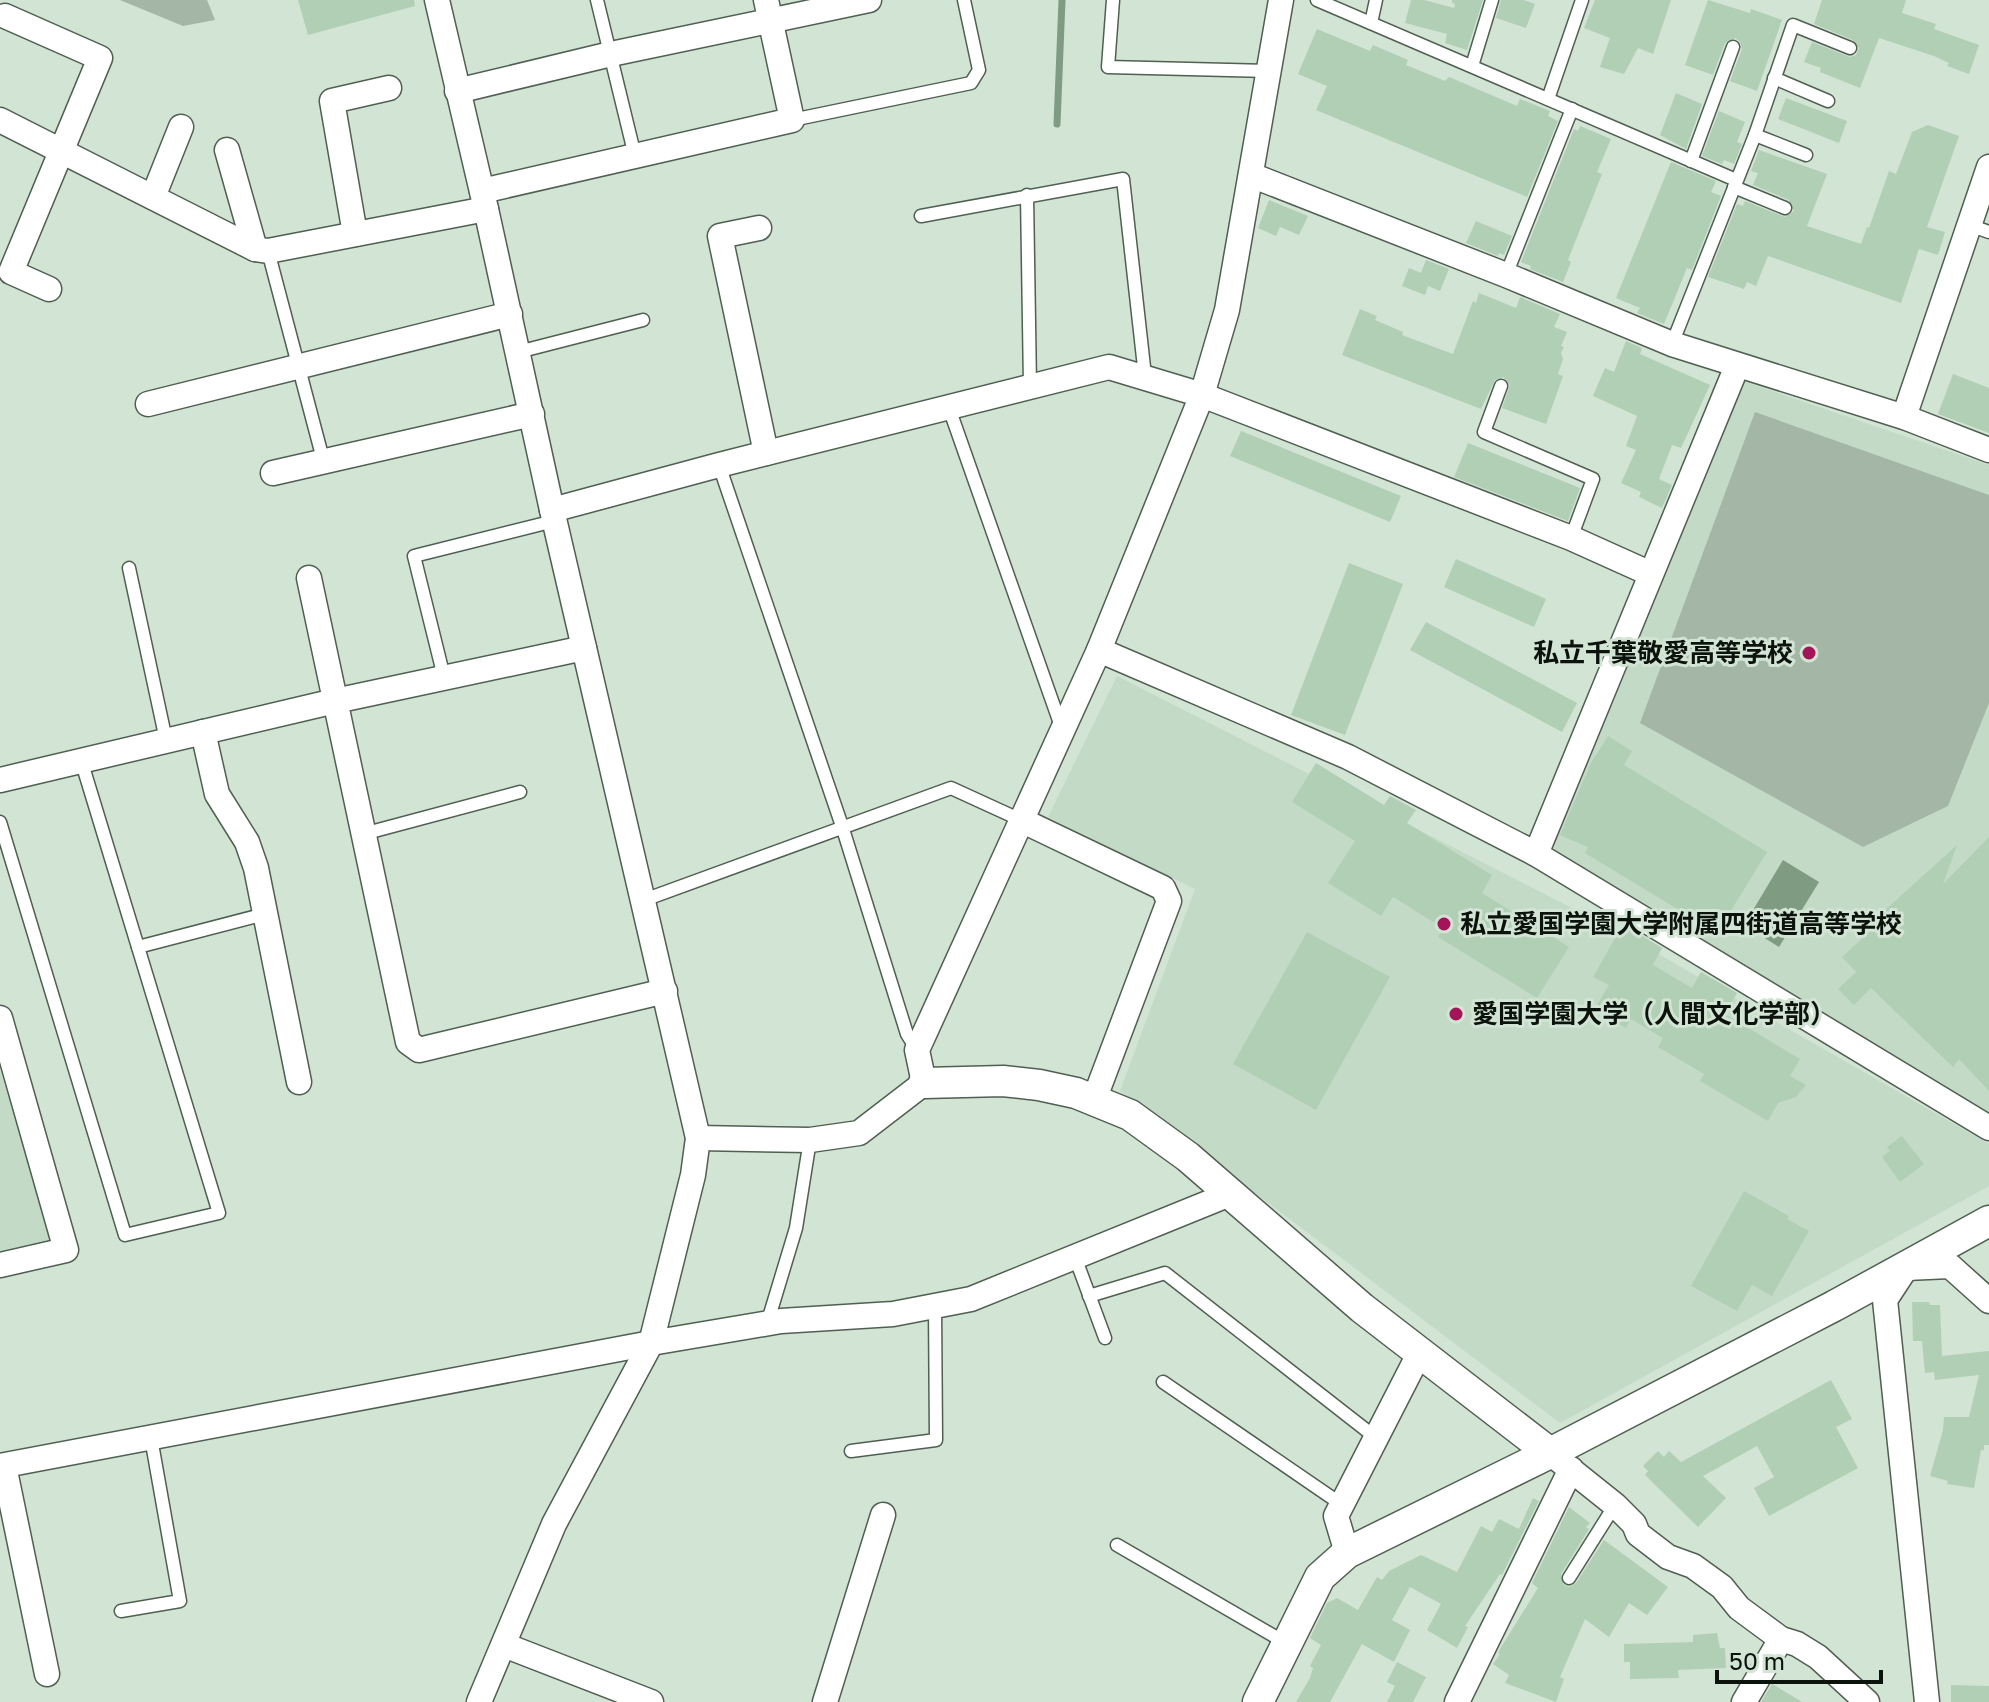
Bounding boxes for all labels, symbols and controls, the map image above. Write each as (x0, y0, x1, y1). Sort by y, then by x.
place label: 私立千葉敬愛高等学校 (1533, 637, 1793, 668)
marker: 私立千葉敬愛高等学校 (1800, 644, 1818, 662)
place label: 私立愛国学園大学附属四街道高等学校 (1460, 908, 1902, 939)
marker: 私立愛国学園大学附属四街道高等学校 (1435, 915, 1453, 933)
place label: 愛国学園大学（人間文化学部） (1472, 998, 1836, 1029)
marker: 愛国学園大学（人間文化学部） (1447, 1005, 1465, 1023)
scale bar (1717, 1634, 1881, 1684)
text: 50 m (1729, 1646, 1785, 1675)

